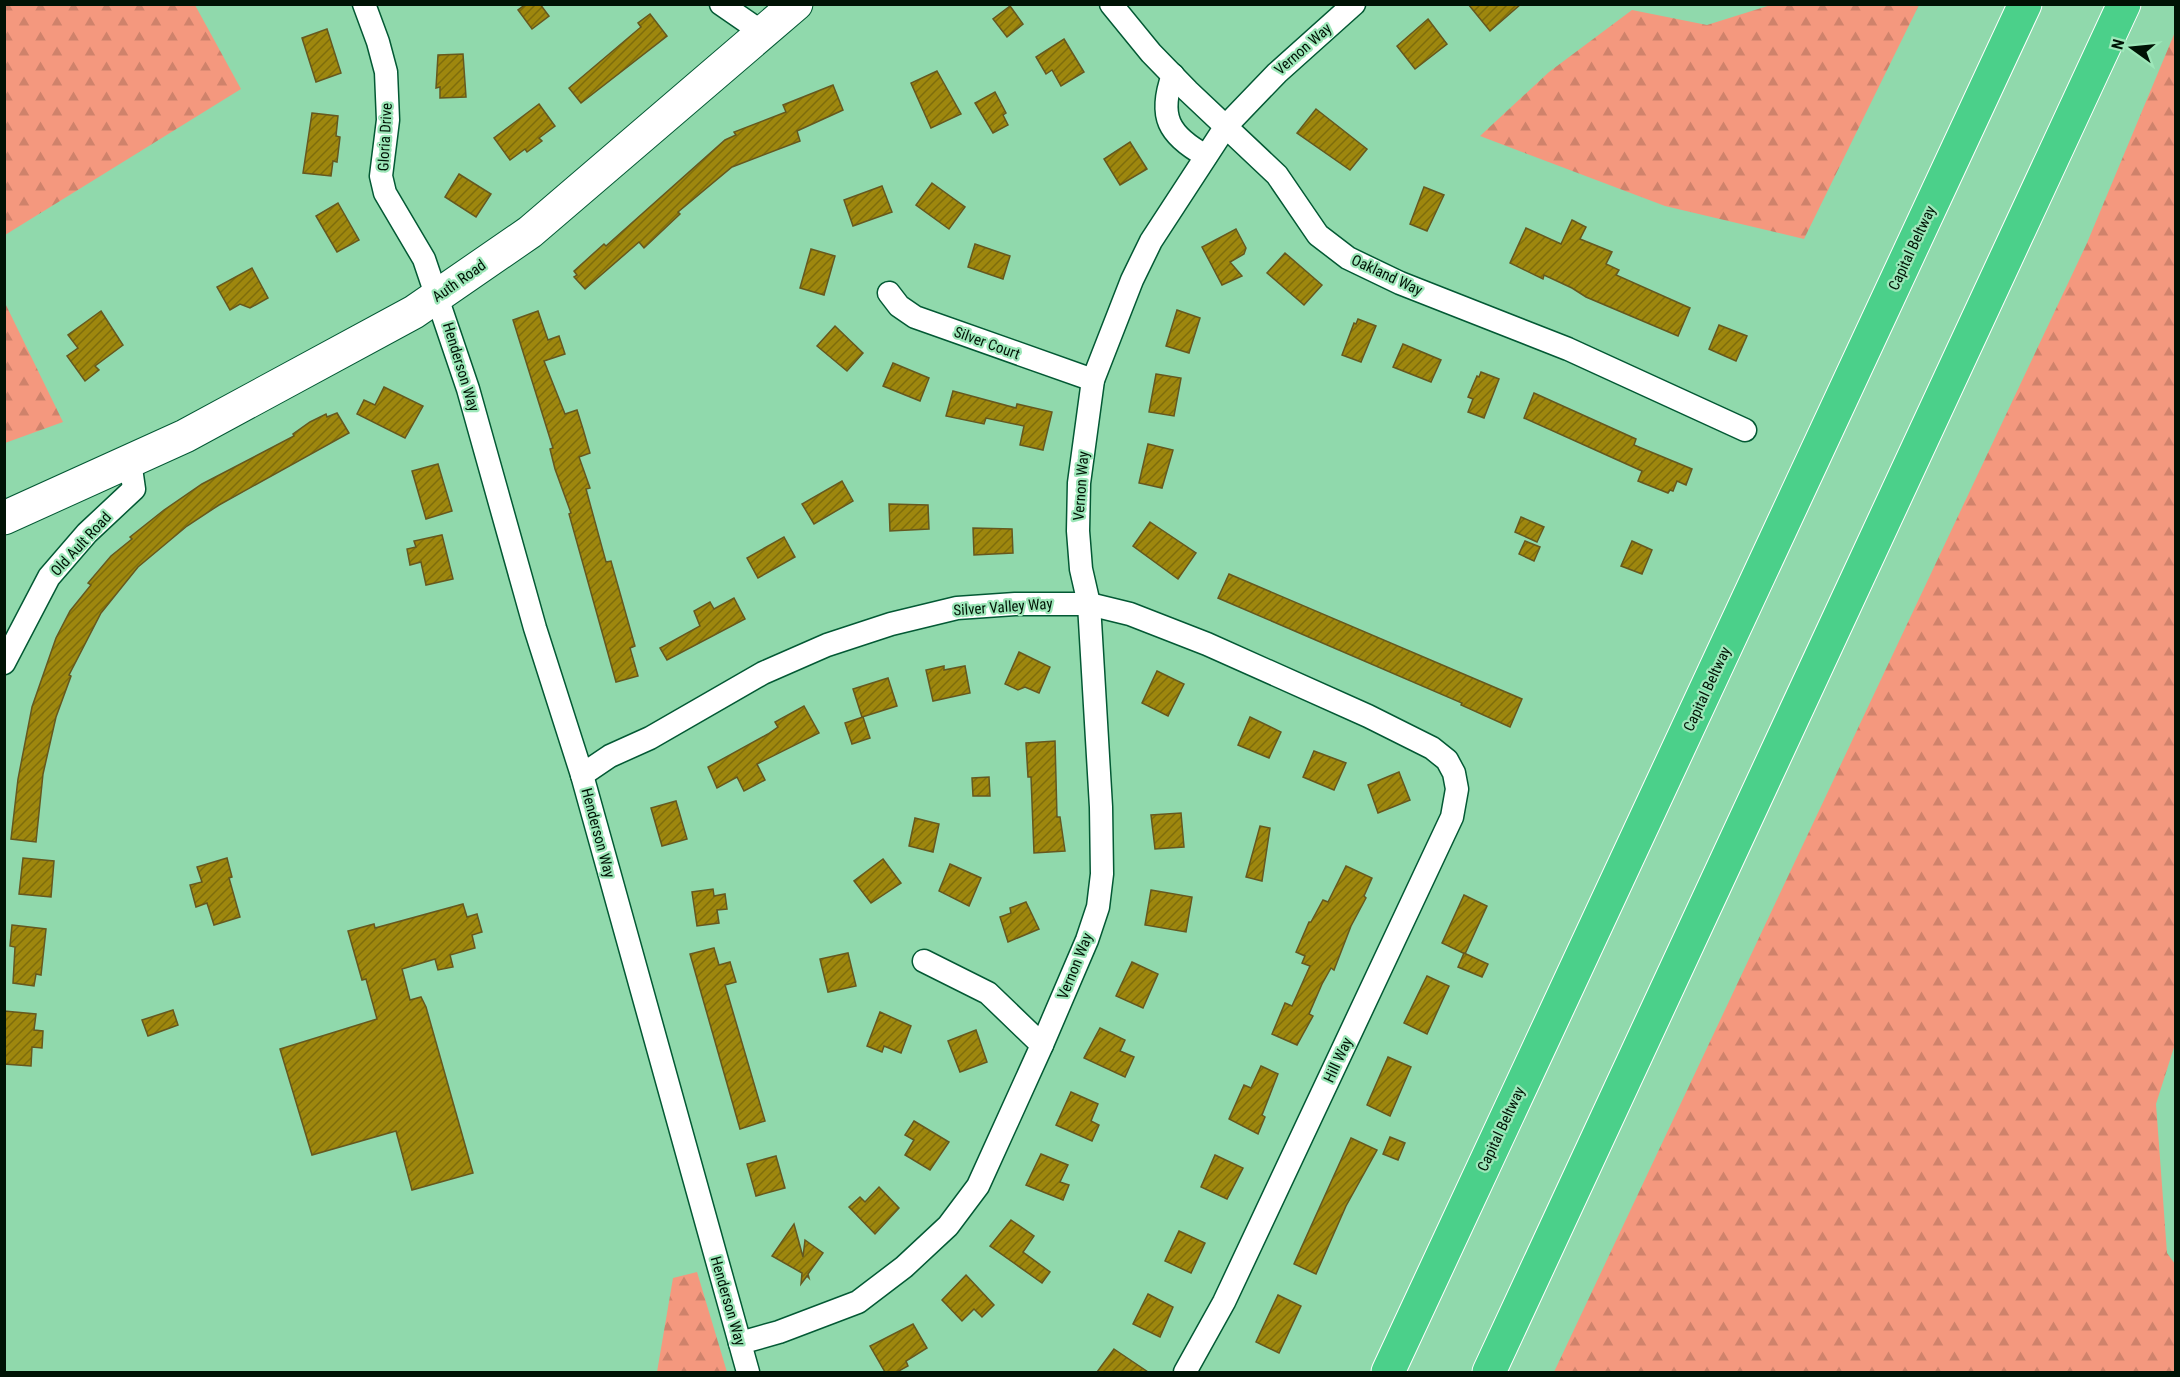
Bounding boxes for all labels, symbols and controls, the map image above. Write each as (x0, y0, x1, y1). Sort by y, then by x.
north arrow (2102, 18, 2162, 78)
street label: Vernon Way (1271, 19, 1335, 79)
text: N (2108, 37, 2128, 51)
street label: Gloria Drive (374, 102, 396, 172)
street label: Capital Beltway (1885, 203, 1939, 293)
street label: Oakland Way (1349, 251, 1425, 299)
street label: Auth Road (429, 256, 489, 306)
street label: Henderson Way (439, 320, 483, 414)
street label: Silver Court (952, 323, 1022, 363)
street label: Vernon Way (1070, 451, 1092, 521)
street label: Old Ault Road (47, 508, 115, 580)
street label: Silver Valley Way (953, 595, 1053, 619)
street label: Capital Beltway (1680, 644, 1734, 734)
street label: Henderson Way (577, 786, 619, 880)
street label: Vernon Way (1054, 930, 1096, 1002)
street label: Hill Way (1320, 1035, 1356, 1085)
street label: Capital Beltway (1474, 1084, 1528, 1174)
street label: Henderson Way (707, 1254, 749, 1348)

